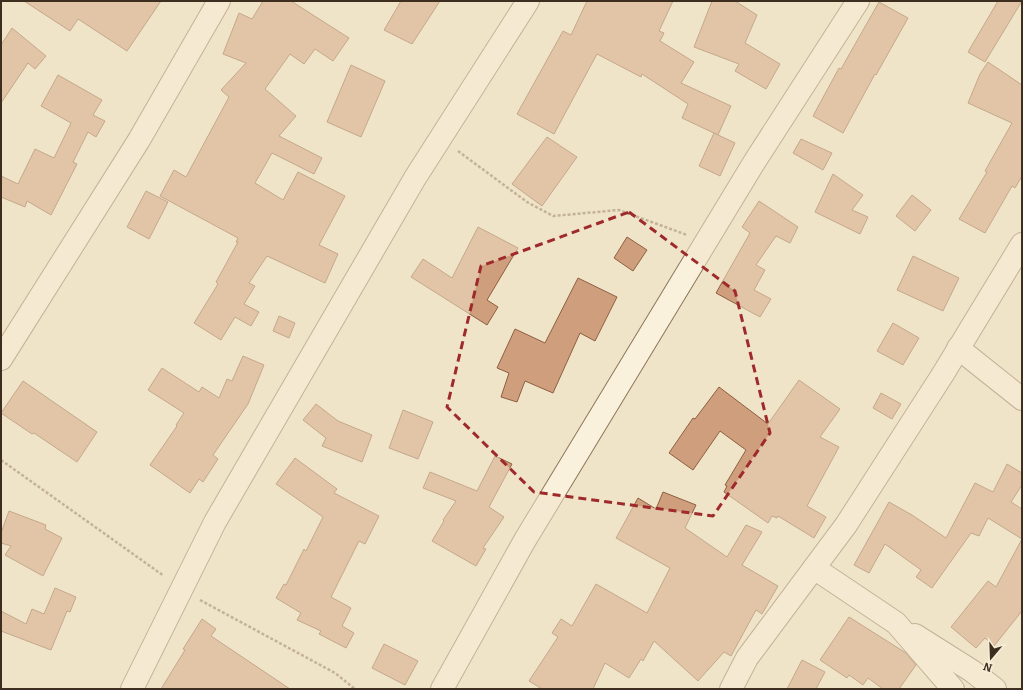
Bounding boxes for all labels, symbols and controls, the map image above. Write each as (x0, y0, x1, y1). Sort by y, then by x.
north arrow (971, 638, 1011, 678)
text: N (981, 659, 994, 675)

